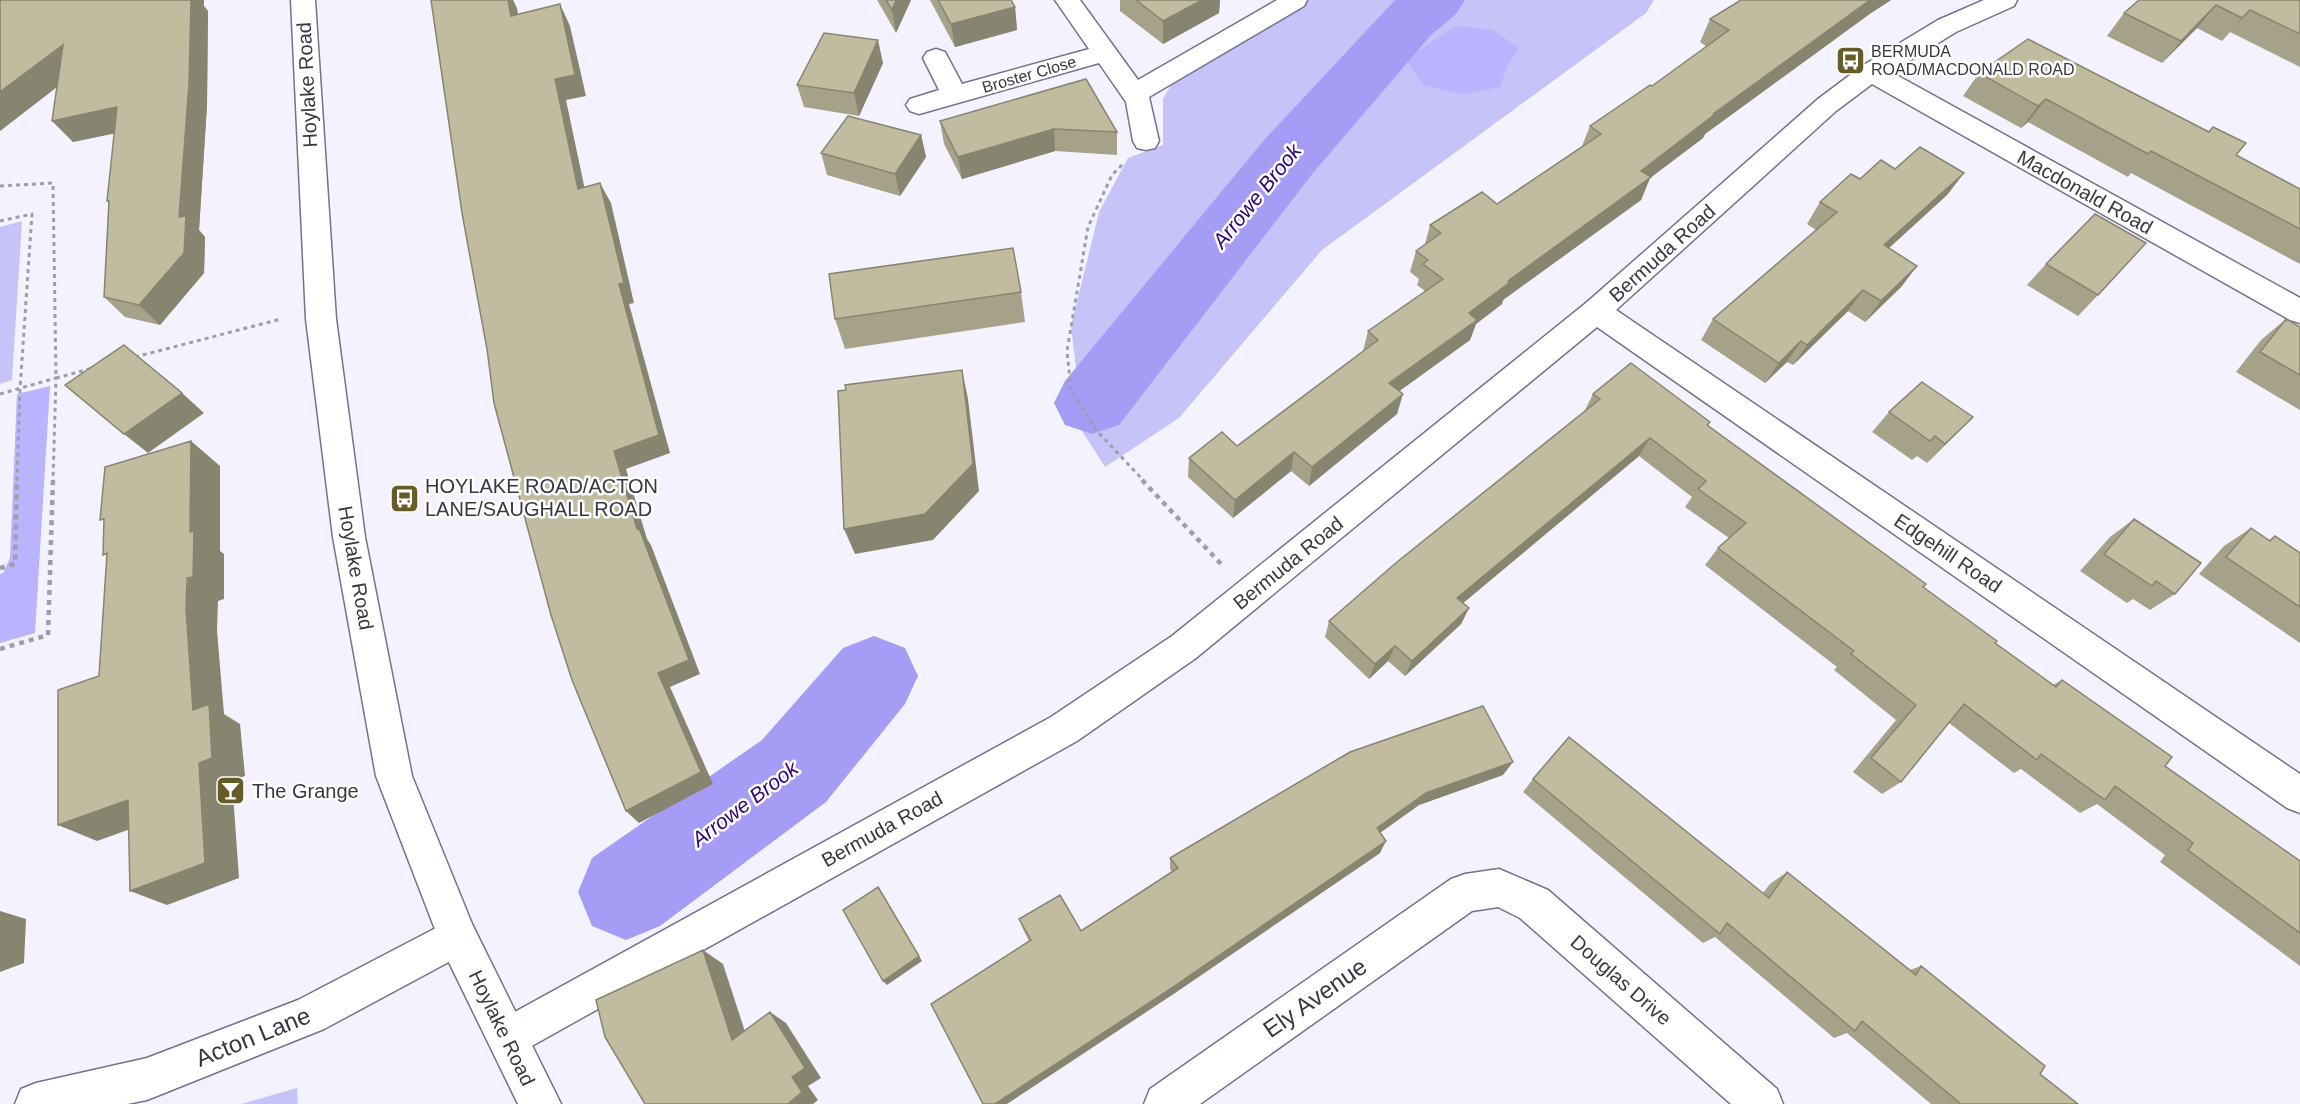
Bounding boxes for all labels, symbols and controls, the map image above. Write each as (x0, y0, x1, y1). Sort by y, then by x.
street label: Hoylake Road (293, 22, 321, 148)
place label: BERMUDA ROAD/MACDONALD ROAD (1871, 43, 2075, 78)
bus stop icon: BERMUDA ROAD/MACDONALD ROAD (1834, 44, 1866, 76)
street label: Broster Close (980, 53, 1078, 96)
water label: Arrowe Brook (1206, 138, 1307, 254)
street label: Macdonald Road (2014, 146, 2156, 238)
street label: Bermuda Road (1605, 200, 1719, 306)
place label: HOYLAKE ROAD/ACTON LANE/SAUGHALL ROAD (425, 475, 658, 520)
bus stop icon: HOYLAKE ROAD/ACTON LANE/SAUGHALL ROAD (388, 482, 420, 514)
street label: Hoylake Road (334, 504, 378, 632)
street label: Edgehill Road (1890, 509, 2006, 597)
street label: Bermuda Road (1229, 512, 1347, 614)
water label: Arrowe Brook (685, 755, 804, 852)
bar icon: The Grange (215, 775, 247, 807)
place label: The Grange (252, 780, 359, 802)
street label: Bermuda Road (818, 787, 946, 871)
street label: Douglas Drive (1566, 930, 1676, 1030)
street label: Ely Avenue (1258, 952, 1371, 1043)
street label: Hoylake Road (465, 967, 539, 1089)
street label: Acton Lane (191, 1001, 314, 1072)

